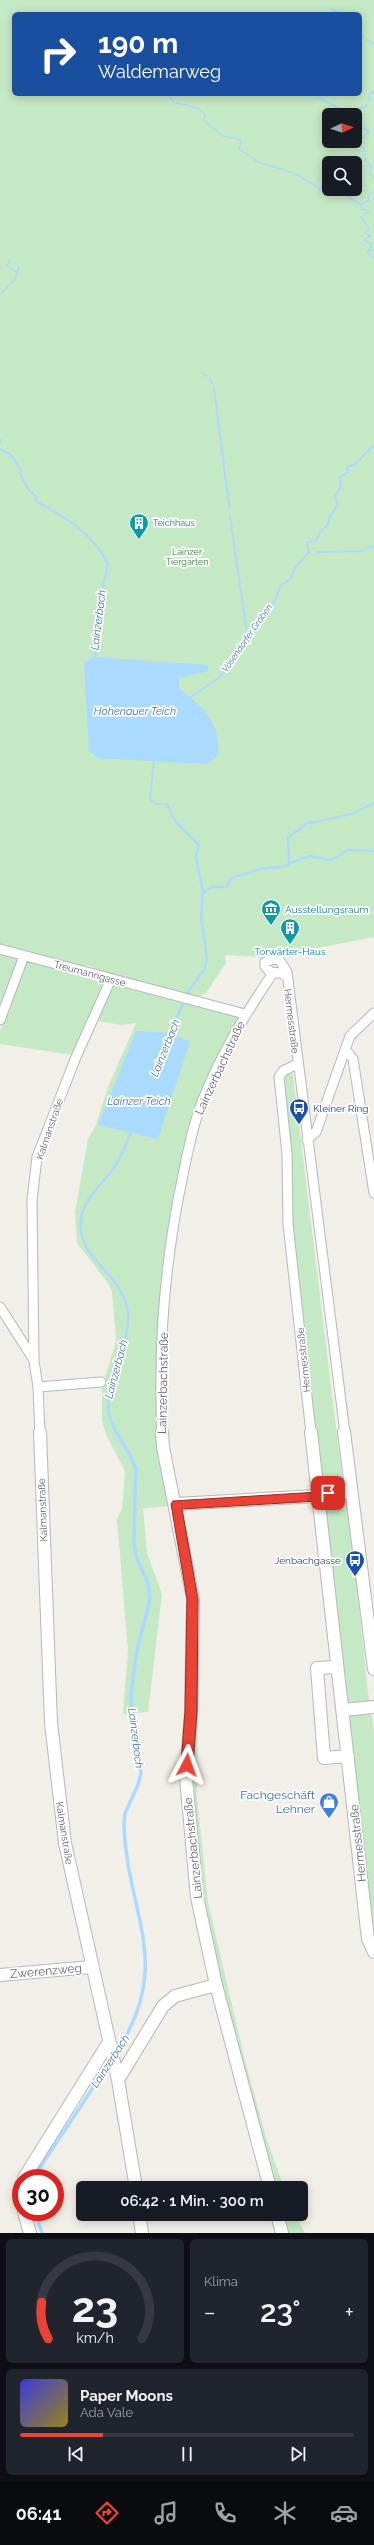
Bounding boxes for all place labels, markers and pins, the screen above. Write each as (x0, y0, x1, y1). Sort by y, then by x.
building icon: Teichhaus (128, 512, 150, 540)
place label: Teichhaus (153, 518, 195, 528)
museum icon: Ausstellungsraum (260, 898, 282, 926)
place label: Ausstellungsraum (285, 904, 369, 915)
building icon: Torwärter-Haus (279, 917, 301, 945)
place label: Torwärter-Haus (254, 946, 326, 957)
bus stop icon: Kleiner Ring (288, 1097, 310, 1125)
place label: Kleiner Ring (313, 1103, 368, 1114)
pin (311, 1476, 345, 1510)
bus stop icon: Jenbachgasse (344, 1549, 366, 1577)
place label: Jenbachgasse (274, 1555, 341, 1566)
place label: Fachgeschäft Lehner (240, 1788, 316, 1816)
shop icon: Fachgeschäft Lehner (318, 1791, 340, 1819)

